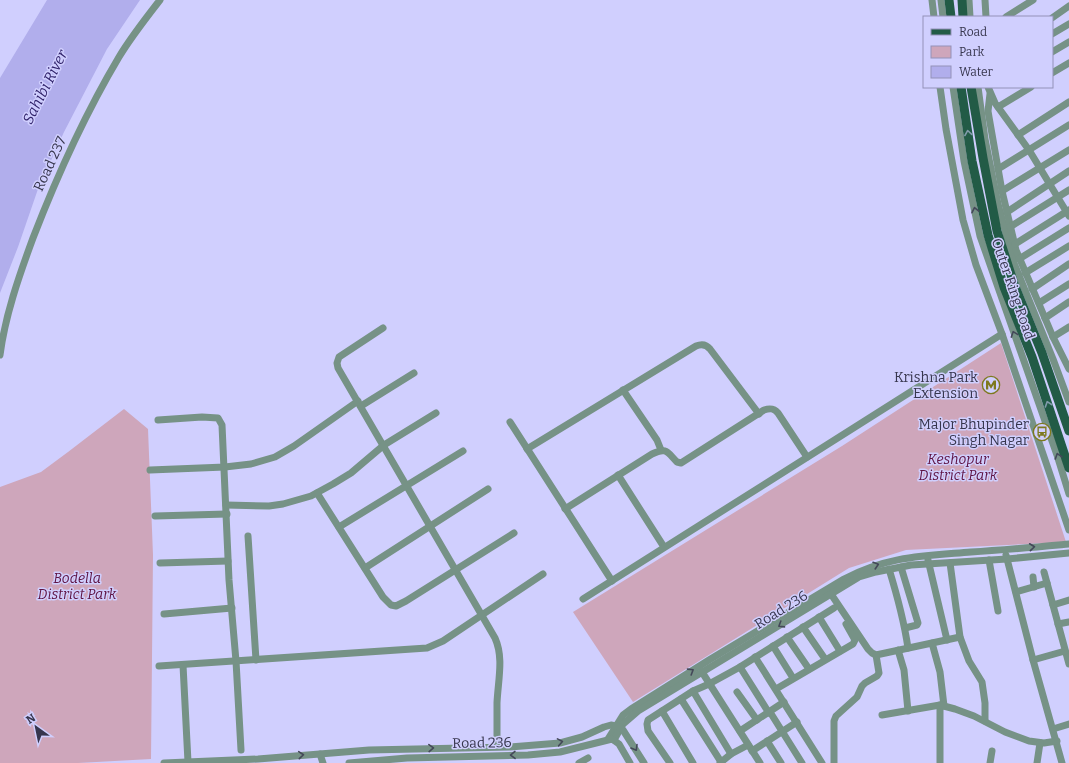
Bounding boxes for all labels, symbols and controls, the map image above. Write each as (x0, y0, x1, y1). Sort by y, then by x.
legend (923, 16, 1053, 88)
text: Road (959, 25, 987, 39)
text: Park (959, 45, 985, 59)
water label: Sahibi River (19, 46, 72, 127)
text: Water (959, 65, 994, 79)
one-way arrow (964, 130, 972, 136)
street label: Road 237 (30, 134, 70, 194)
one-way arrow (971, 207, 979, 213)
street label: Outer Ring Road (988, 236, 1038, 342)
one-way arrow (1010, 330, 1019, 337)
place label: Krishna Park Extension (894, 369, 978, 402)
metro station icon: Krishna Park Extension (981, 375, 1001, 395)
one-way arrow (1045, 401, 1053, 408)
place label: Major Bhupinder Singh Nagar (919, 416, 1029, 449)
bus stop icon: Major Bhupinder Singh Nagar (1032, 422, 1052, 442)
park label: Keshopur District Park (919, 451, 998, 484)
one-way arrow (1054, 453, 1062, 460)
one-way arrow (1029, 543, 1036, 552)
one-way arrow (872, 561, 879, 569)
park label: Bodella District Park (38, 570, 117, 603)
street label: Road 236 (751, 587, 811, 633)
one-way arrow (778, 620, 785, 628)
one-way arrow (687, 669, 694, 676)
north arrow (16, 707, 56, 747)
text: N (24, 711, 38, 727)
street label: Road 236 (452, 734, 512, 752)
one-way arrow (557, 738, 563, 747)
one-way arrow (428, 744, 434, 752)
one-way arrow (630, 744, 637, 751)
one-way arrow (298, 751, 304, 760)
one-way arrow (510, 751, 516, 760)

